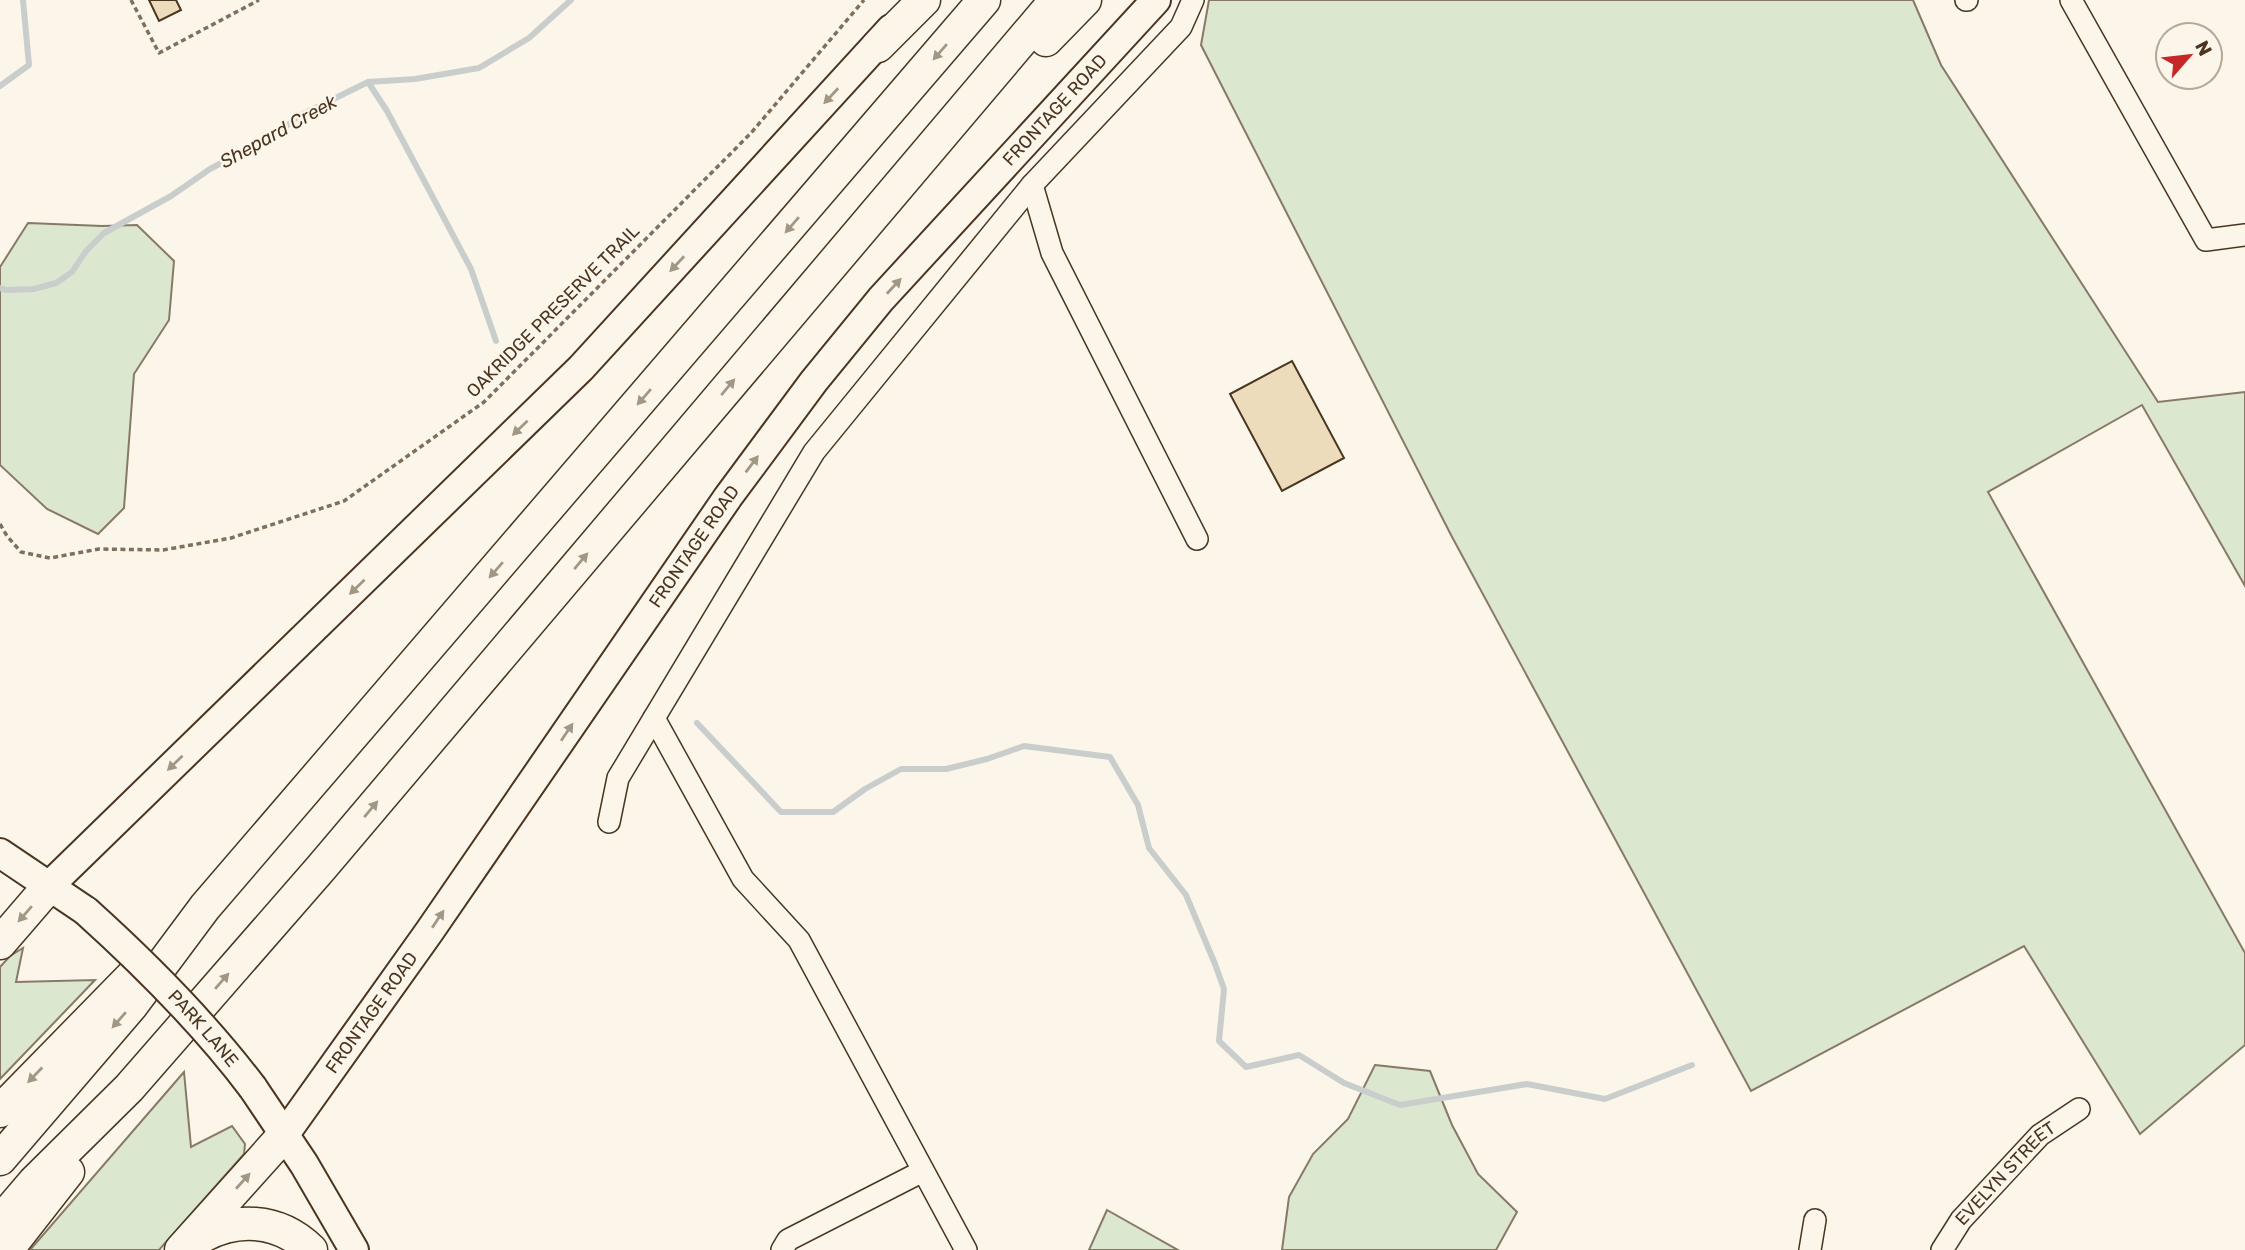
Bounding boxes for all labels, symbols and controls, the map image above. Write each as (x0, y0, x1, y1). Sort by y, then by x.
north arrow (2154, 21, 2224, 91)
text: N (2190, 37, 2217, 60)
one-way arrow (932, 43, 948, 61)
street label: FRONTAGE ROAD (998, 50, 1112, 170)
one-way arrow (824, 87, 840, 104)
water label: Shepard Creek (216, 90, 341, 173)
one-way arrow (785, 216, 800, 233)
street label: OAKRIDGE PRESERVE TRAIL (462, 220, 644, 402)
one-way arrow (669, 255, 685, 273)
one-way arrow (885, 278, 901, 295)
one-way arrow (720, 378, 735, 396)
one-way arrow (636, 388, 652, 406)
one-way arrow (511, 419, 528, 436)
one-way arrow (745, 455, 759, 473)
street label: FRONTAGE ROAD (644, 481, 744, 612)
one-way arrow (573, 552, 588, 569)
one-way arrow (488, 561, 504, 579)
one-way arrow (348, 578, 365, 595)
one-way arrow (560, 722, 573, 741)
one-way arrow (168, 754, 184, 771)
one-way arrow (363, 801, 378, 819)
one-way arrow (17, 905, 33, 923)
one-way arrow (431, 910, 445, 928)
street label: FRONTAGE ROAD (321, 948, 422, 1078)
one-way arrow (214, 973, 229, 990)
street label: PARK LANE (163, 985, 243, 1071)
one-way arrow (112, 1011, 127, 1028)
one-way arrow (27, 1066, 43, 1083)
street label: EVELYN STREET (1951, 1117, 2060, 1230)
one-way arrow (235, 1172, 251, 1190)

